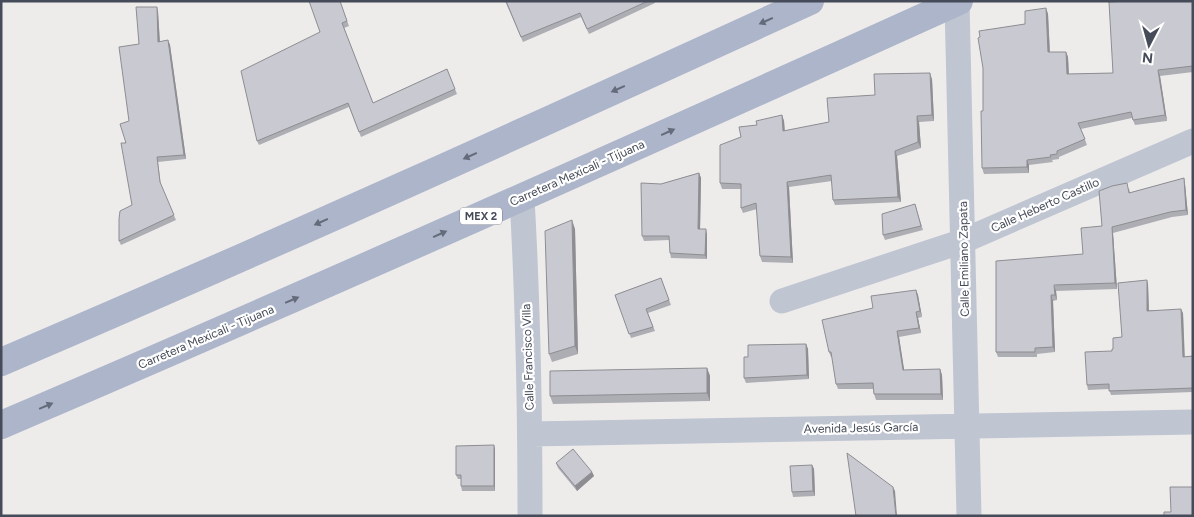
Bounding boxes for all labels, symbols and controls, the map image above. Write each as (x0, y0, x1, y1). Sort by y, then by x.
one-way arrow (759, 18, 773, 26)
north arrow (1124, 20, 1174, 70)
text: N (1141, 48, 1154, 66)
one-way arrow (611, 85, 625, 93)
one-way arrow (661, 128, 676, 137)
street label: Carretera Mexicali - Tijuana (507, 137, 647, 209)
one-way arrow (463, 152, 477, 160)
street label: Calle Heberto Castillo (989, 175, 1101, 235)
street label: Calle Emiliano Zapata (956, 201, 972, 317)
road number: MEX 2 (460, 208, 502, 225)
one-way arrow (314, 218, 328, 226)
one-way arrow (433, 230, 447, 238)
one-way arrow (285, 295, 299, 303)
street label: Carretera Mexicali - Tijuana (136, 302, 276, 372)
street label: Calle Francisco Villa (519, 303, 537, 411)
one-way arrow (39, 401, 53, 409)
street label: Avenida Jesús García (804, 420, 918, 436)

